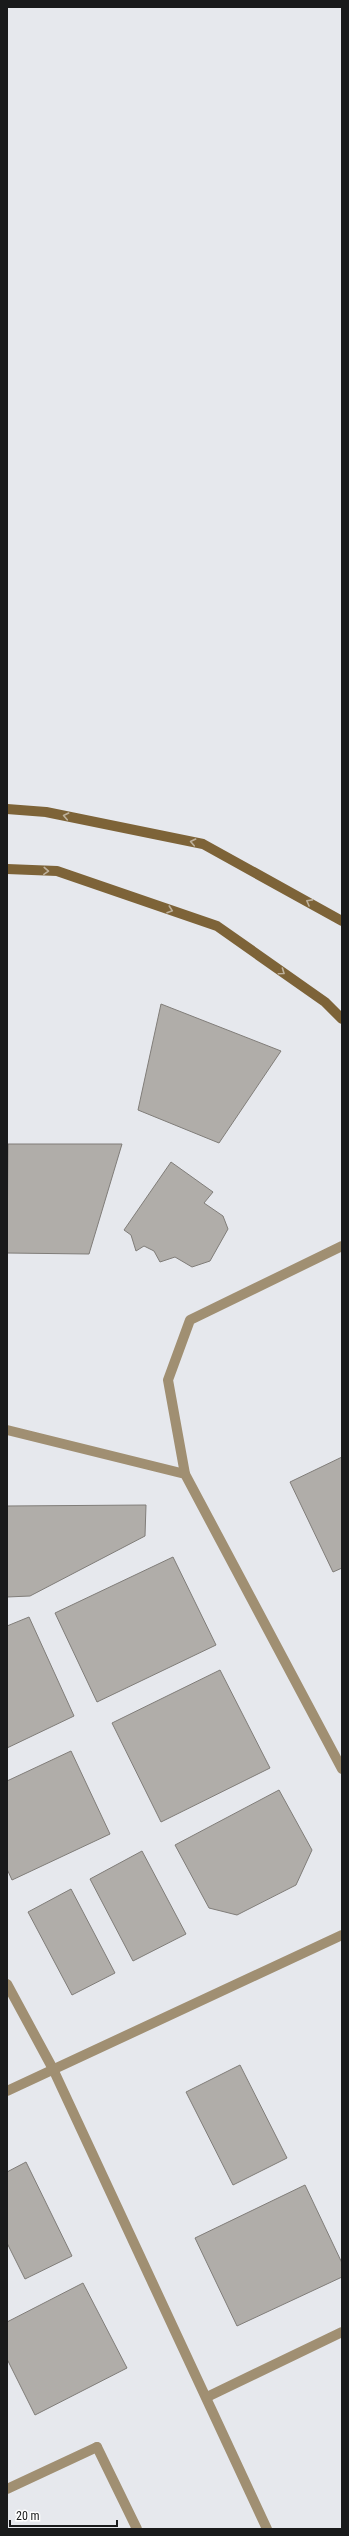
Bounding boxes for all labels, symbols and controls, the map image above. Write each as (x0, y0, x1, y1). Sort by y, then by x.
one-way arrow (63, 812, 69, 820)
one-way arrow (190, 839, 196, 847)
one-way arrow (43, 866, 49, 875)
one-way arrow (305, 899, 313, 906)
one-way arrow (166, 905, 173, 913)
one-way arrow (278, 967, 285, 974)
scale bar (10, 2502, 117, 2528)
text: 20 m (16, 2509, 40, 2523)

